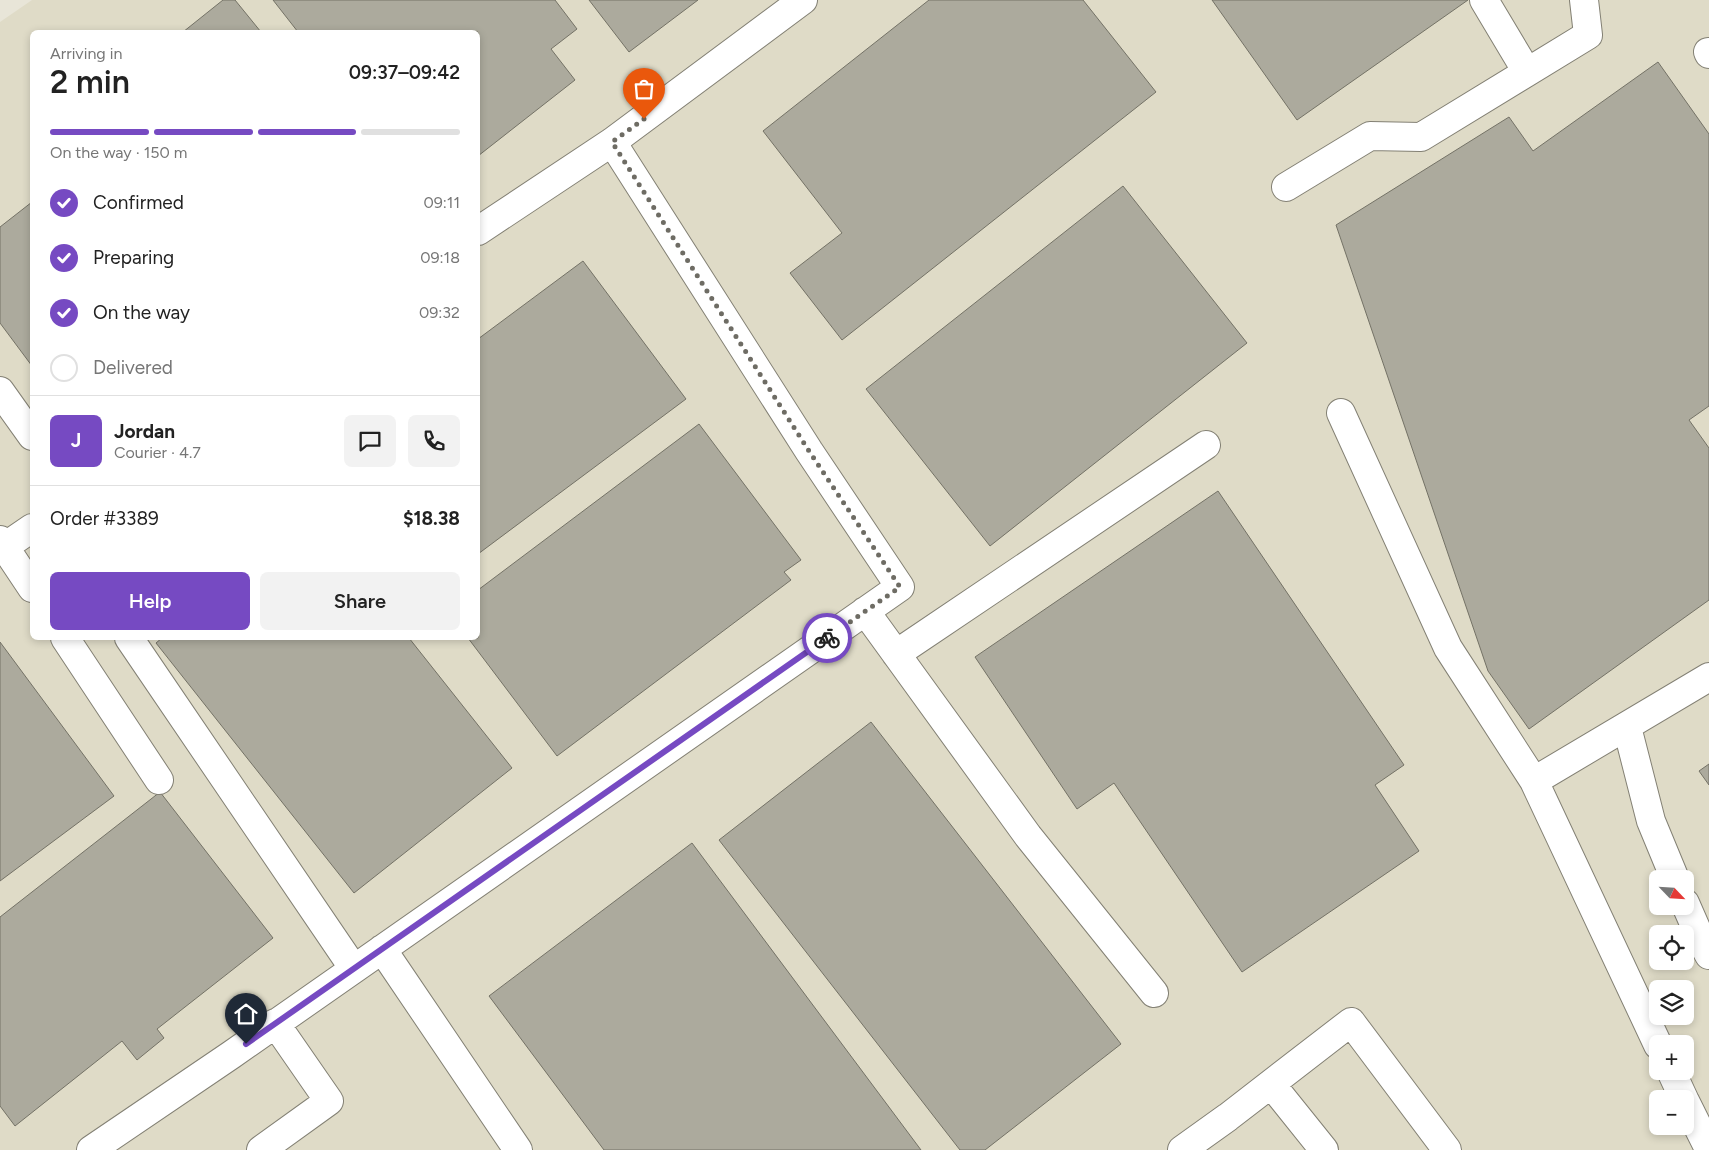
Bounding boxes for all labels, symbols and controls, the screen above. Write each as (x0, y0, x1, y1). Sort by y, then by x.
text: Arriving in (50, 44, 122, 63)
text: 09:37–09:42 (349, 61, 460, 84)
text: 2 min (50, 63, 130, 101)
pin (623, 68, 665, 119)
icon: bag (630, 75, 658, 103)
text: On the way · 150 m (50, 143, 187, 162)
icon: check (50, 189, 78, 217)
text: Confirmed (93, 191, 184, 214)
text: 09:11 (423, 193, 460, 212)
icon: check (50, 244, 78, 272)
text: Preparing (93, 246, 174, 269)
text: 09:18 (420, 248, 460, 267)
icon: check (50, 299, 78, 327)
text: On the way (93, 301, 190, 324)
text: 09:32 (419, 303, 460, 322)
text: Delivered (93, 356, 173, 379)
button: chat (344, 415, 396, 467)
button: phone (408, 415, 460, 467)
text: Jordan (114, 420, 175, 443)
text: J (71, 429, 81, 452)
text: Courier · 4.7 (114, 443, 201, 462)
text: Order #3389 (50, 507, 159, 530)
text: $18.38 (403, 507, 460, 530)
button: Help (50, 572, 250, 630)
button: Share (260, 572, 460, 630)
courier (802, 613, 852, 663)
icon: bike (813, 624, 841, 652)
north arrow (1649, 870, 1694, 915)
map controls (1649, 870, 1694, 1135)
button: locate (1649, 925, 1694, 970)
button: layers (1649, 980, 1694, 1025)
pin (225, 993, 267, 1044)
icon: home (232, 1000, 260, 1028)
button: + (1649, 1035, 1694, 1080)
button: − (1649, 1090, 1694, 1135)

